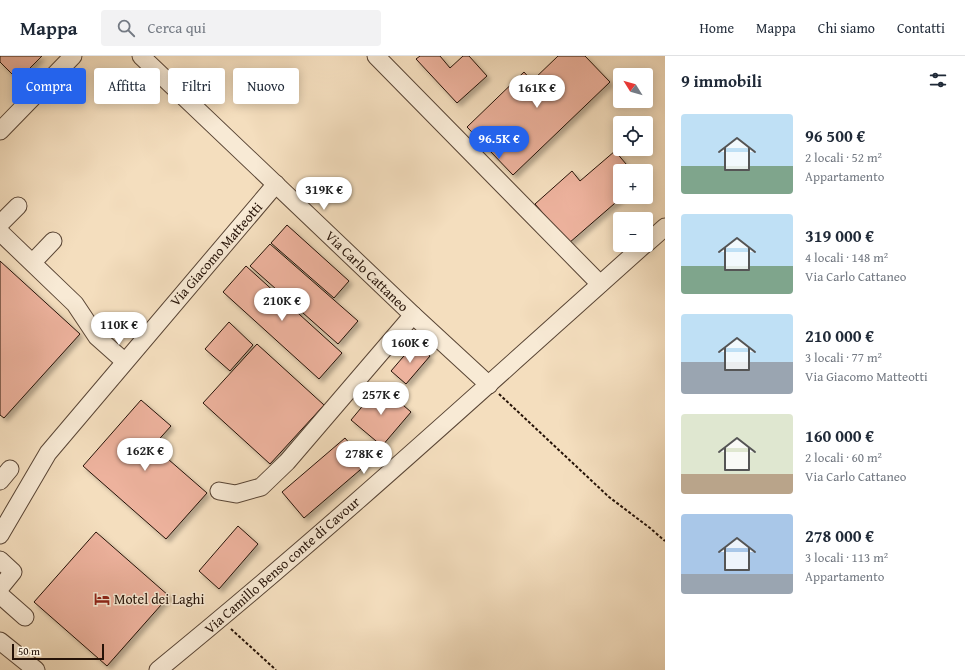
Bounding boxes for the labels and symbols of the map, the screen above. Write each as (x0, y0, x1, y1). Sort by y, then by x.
north arrow (613, 68, 653, 108)
pin: 161K € (504, 75, 570, 109)
pin: 96.5K € (462, 126, 536, 160)
pin: 319K € (291, 177, 357, 211)
street label: Via Giacomo Matteotti (165, 198, 267, 310)
street label: Via Carlo Cattaneo (321, 226, 413, 316)
pin: 210K € (249, 288, 315, 322)
pin: 110K € (86, 312, 152, 346)
pin: 160K € (377, 330, 443, 364)
pin: 257K € (348, 382, 414, 416)
pin: 162K € (112, 438, 178, 472)
pin: 278K € (331, 441, 397, 475)
street label: Via Camillo Benso conte di Cavour (200, 492, 364, 638)
place label: Motel dei Laghi (114, 589, 204, 609)
hotel icon: Motel dei Laghi (93, 590, 111, 608)
scale bar (12, 642, 104, 661)

